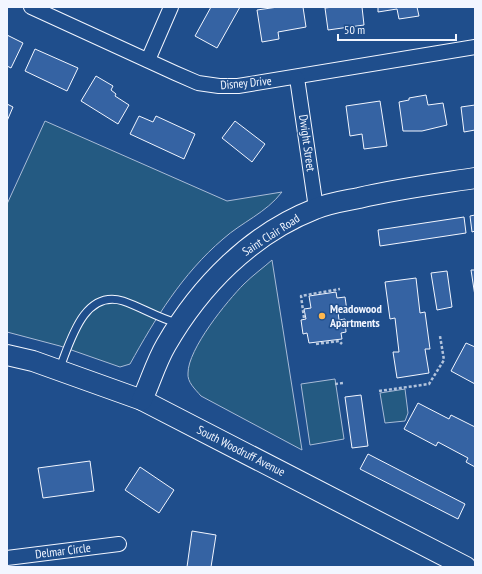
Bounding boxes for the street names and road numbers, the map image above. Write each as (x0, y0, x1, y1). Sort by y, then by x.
street label: Disney Drive (220, 73, 272, 92)
street label: Dwight Street (296, 114, 319, 173)
street label: Saint Clair Road (239, 210, 302, 259)
street label: South Woodruff Avenue (195, 422, 288, 479)
street label: Delmar Circle (34, 540, 92, 561)

